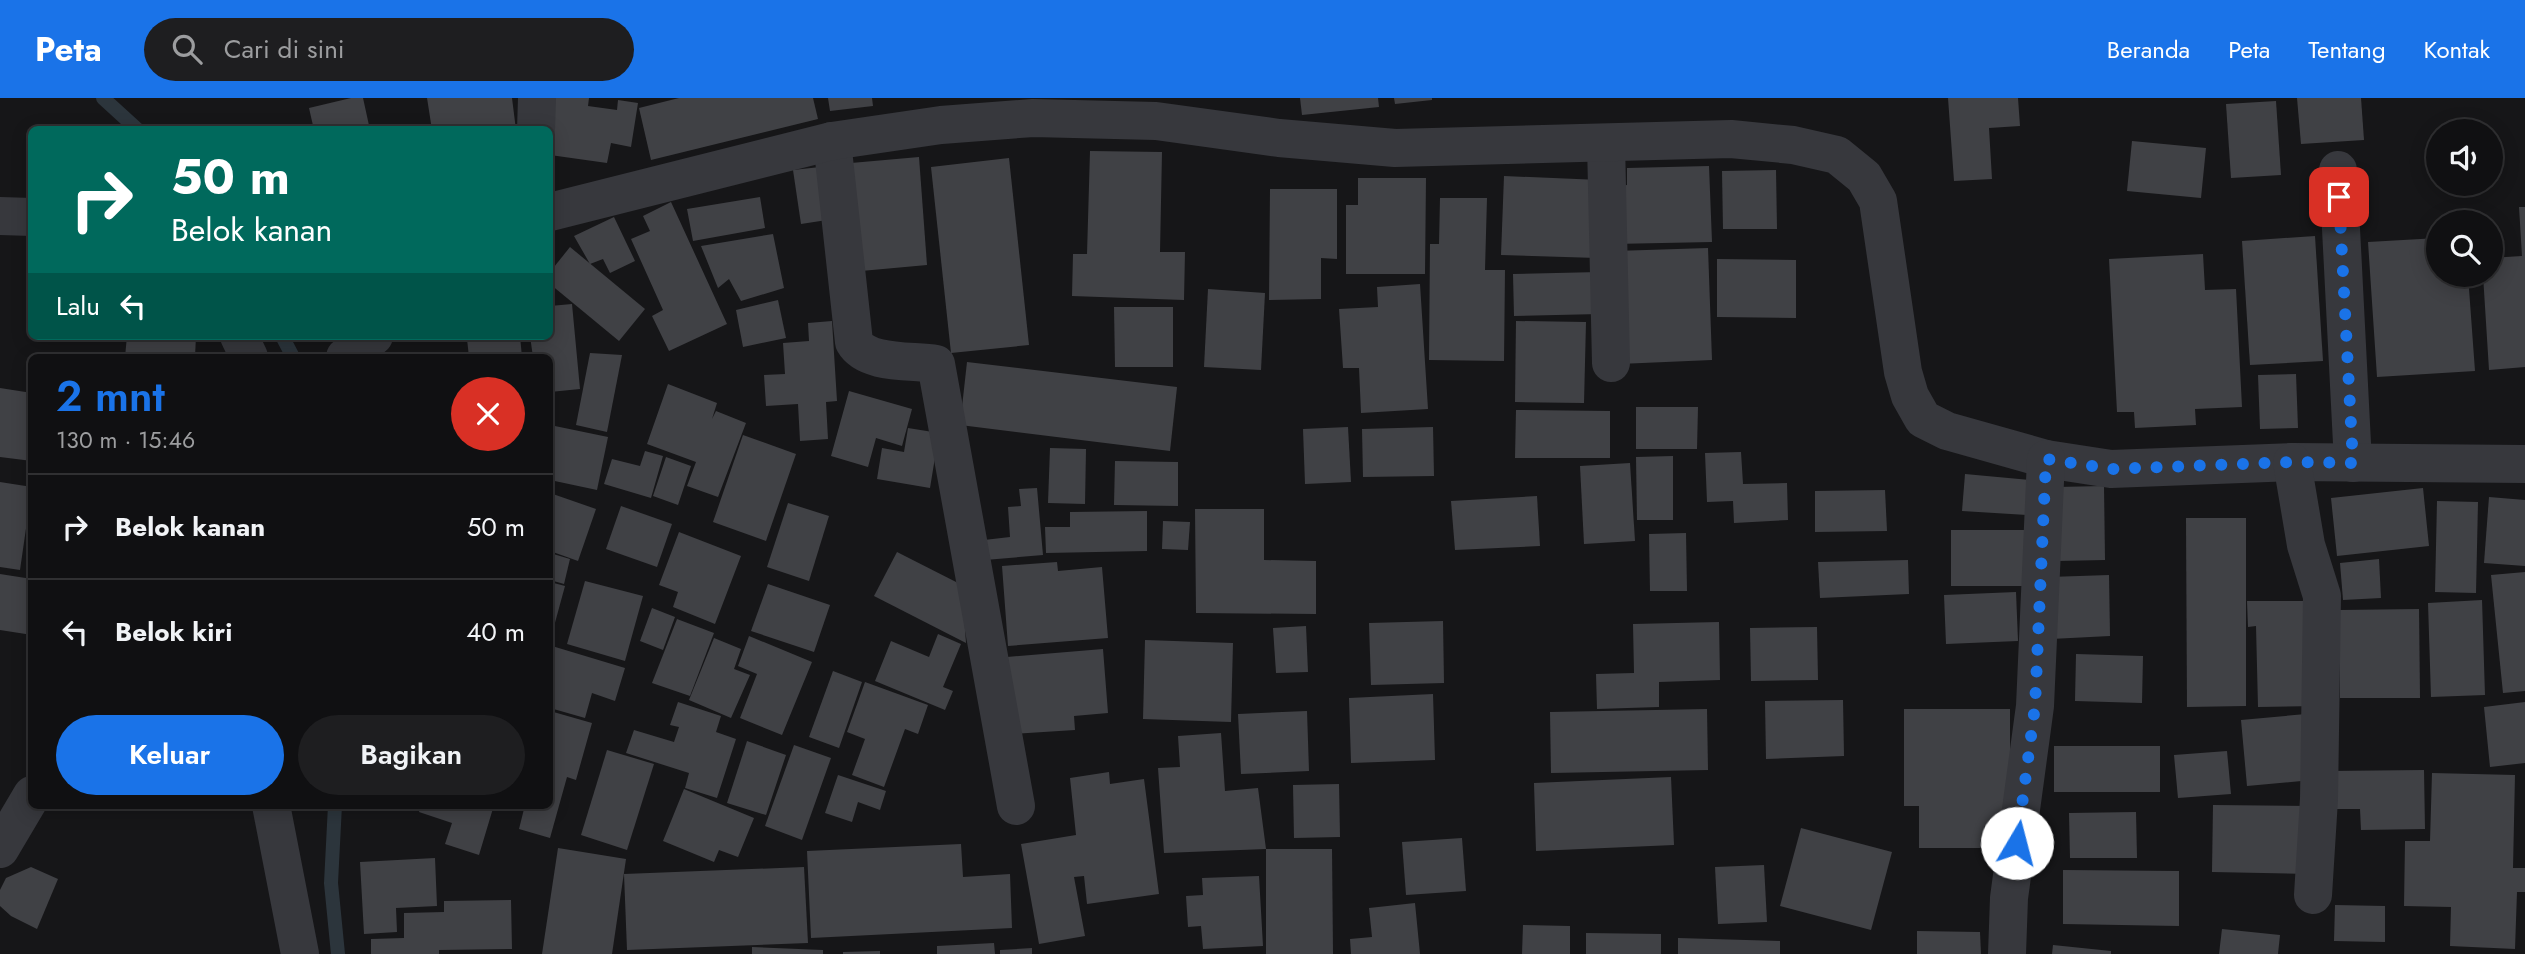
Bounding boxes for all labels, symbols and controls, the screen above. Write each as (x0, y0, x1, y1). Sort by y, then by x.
search box (144, 18, 634, 81)
text: Peta (35, 26, 102, 73)
icon: search (168, 30, 206, 68)
text: Cari di sini (224, 30, 345, 68)
text: Beranda (2107, 32, 2190, 67)
text: Peta (2228, 32, 2270, 67)
text: Tentang (2308, 32, 2386, 67)
text: Kontak (2424, 32, 2490, 67)
map controls (2426, 119, 2503, 287)
button: sound (2426, 119, 2503, 196)
text: 50 m (171, 142, 290, 212)
icon: right (56, 154, 147, 245)
pin (2309, 167, 2369, 227)
icon: arrive (2320, 178, 2358, 216)
text: Belok kanan (171, 207, 332, 253)
button: search (2426, 210, 2503, 287)
text: Lalu (56, 287, 100, 325)
icon: left (114, 287, 152, 325)
text: 2 mnt (56, 366, 165, 427)
button: close (451, 377, 525, 451)
text: 130 m · 15:46 (56, 423, 195, 457)
icon: right (56, 508, 94, 546)
text: Belok kanan (115, 508, 265, 546)
text: 50 m (467, 508, 525, 546)
icon: left (56, 613, 94, 651)
text: Belok kiri (115, 613, 232, 651)
text: 40 m (466, 613, 525, 651)
button: Keluar (56, 715, 284, 795)
button: Bagikan (298, 715, 525, 795)
position arrow (1980, 806, 2054, 880)

